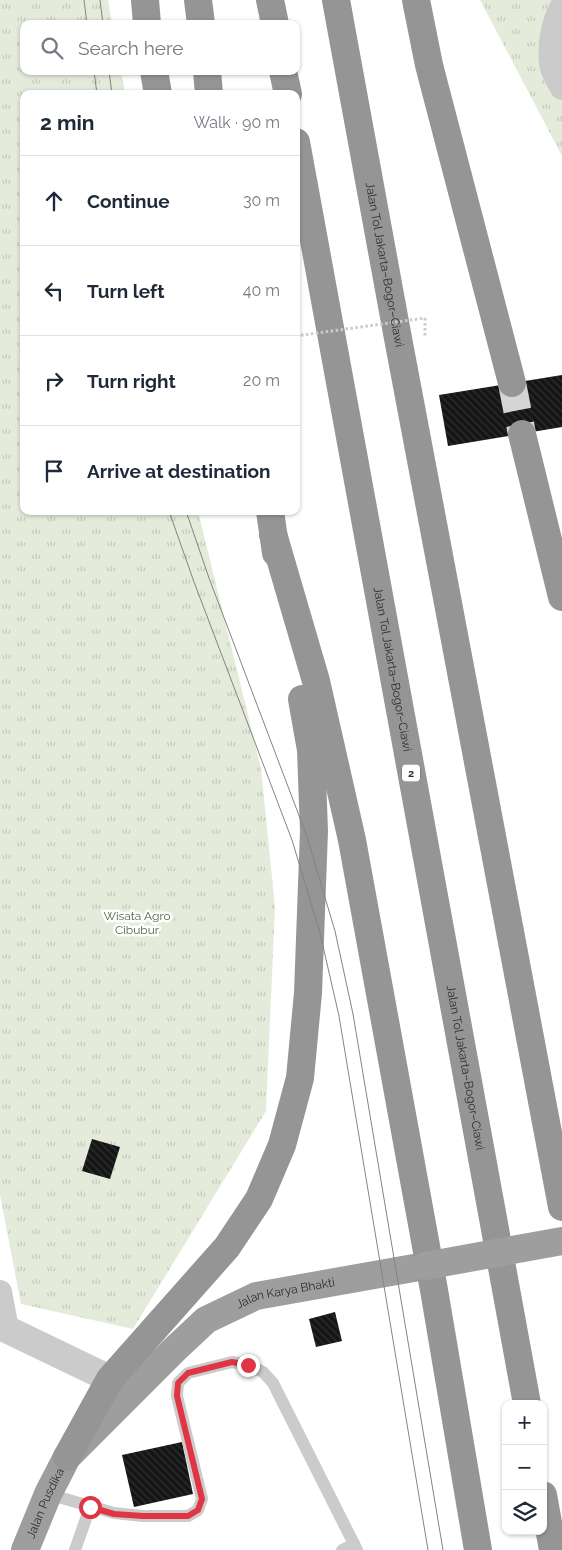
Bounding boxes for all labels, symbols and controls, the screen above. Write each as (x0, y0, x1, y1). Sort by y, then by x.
search box (20, 20, 300, 75)
icon: search (38, 34, 66, 62)
text: Search here (78, 37, 184, 59)
text: 2 min (40, 110, 94, 135)
text: Walk · 90 m (193, 113, 280, 132)
street label: Jalan Tol Jakarta–Bogor–Ciawi (363, 181, 406, 348)
icon: ahead (40, 187, 68, 215)
text: Continue (87, 190, 170, 212)
text: 30 m (243, 191, 280, 210)
icon: left (40, 277, 68, 305)
text: Turn left (87, 280, 164, 302)
text: 40 m (243, 281, 280, 300)
icon: right (40, 367, 68, 395)
text: Turn right (87, 370, 176, 392)
text: 20 m (243, 371, 280, 390)
icon: arrive (40, 457, 68, 485)
text: Arrive at destination (87, 460, 271, 482)
street label: Jalan Tol Jakarta–Bogor–Ciawi (371, 586, 414, 753)
road number: 2 (402, 764, 420, 781)
park label: Wisata Agro Cibubur (103, 909, 171, 937)
street label: Jalan Tol Jakarta–Bogor–Ciawi (443, 984, 487, 1151)
street label: Jalan Karya Bhakti (234, 1275, 336, 1312)
route end (237, 1354, 260, 1377)
map controls (502, 1400, 547, 1535)
button: + (502, 1400, 547, 1445)
button: − (502, 1445, 547, 1490)
street label: Jalan Pusdika (24, 1466, 67, 1540)
button: layers (502, 1490, 547, 1535)
route start (79, 1496, 102, 1519)

